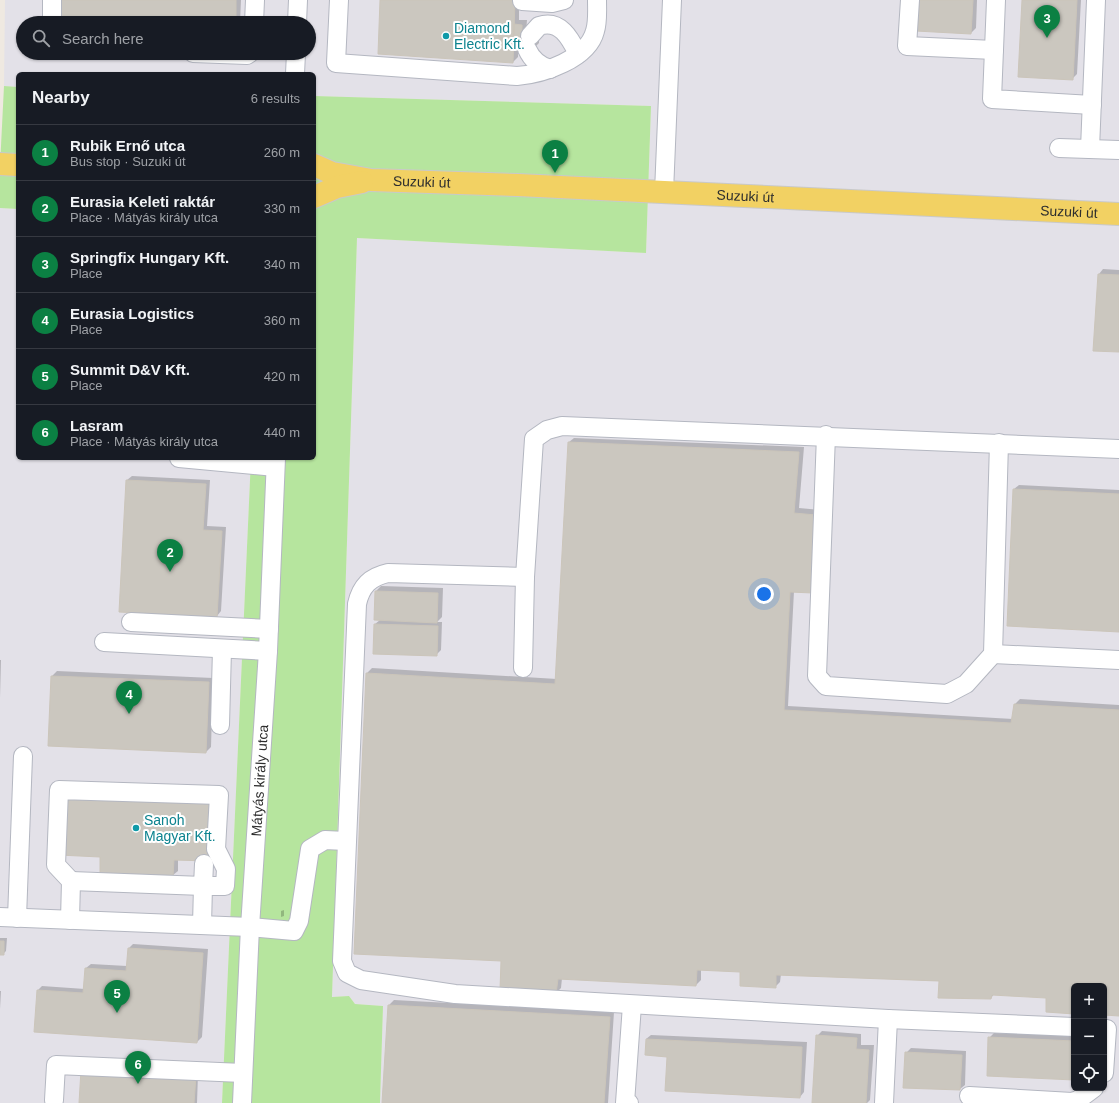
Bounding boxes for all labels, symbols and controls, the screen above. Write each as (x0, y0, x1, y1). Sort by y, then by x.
pin: 3 (1034, 5, 1060, 38)
search box (16, 16, 316, 60)
place label: Diamond Electric Kft. (454, 20, 525, 52)
icon: search (30, 27, 52, 49)
text: Search here (62, 30, 144, 47)
marker: Diamond Electric Kft. (441, 31, 451, 41)
text: Nearby (32, 88, 90, 107)
text: 6 results (251, 91, 300, 106)
text: Rubik Ernő utca (70, 137, 185, 154)
pin: 1 (542, 140, 568, 173)
text: 1 (41, 145, 49, 160)
text: 260 m (264, 145, 300, 160)
text: Bus stop · Suzuki út (70, 154, 186, 169)
street label: Suzuki út (393, 173, 451, 191)
street label: Suzuki út (716, 187, 775, 205)
text: Eurasia Keleti raktár (70, 193, 215, 210)
text: 2 (41, 201, 49, 216)
text: 330 m (264, 201, 300, 216)
street label: Suzuki út (1040, 202, 1098, 221)
text: Place · Mátyás király utca (70, 210, 218, 225)
text: Springfix Hungary Kft. (70, 249, 229, 266)
text: 3 (41, 257, 49, 272)
text: 340 m (264, 257, 300, 272)
text: Place (70, 266, 103, 281)
text: Eurasia Logistics (70, 305, 194, 322)
text: 4 (41, 313, 49, 328)
text: 360 m (264, 313, 300, 328)
text: Place (70, 322, 103, 337)
text: Summit D&V Kft. (70, 361, 190, 378)
text: 5 (41, 369, 49, 384)
text: 420 m (264, 369, 300, 384)
text: Place (70, 378, 103, 393)
text: Lasram (70, 417, 123, 434)
text: 6 (41, 425, 49, 440)
text: 440 m (264, 425, 300, 440)
text: Place · Mátyás király utca (70, 434, 218, 449)
pin: 2 (157, 539, 183, 572)
your location (754, 584, 774, 604)
pin: 4 (116, 681, 142, 714)
street label: Mátyás király utca (248, 724, 271, 837)
place label: Sanoh Magyar Kft. (144, 812, 216, 844)
marker: Sanoh Magyar Kft. (131, 823, 141, 833)
pin: 5 (104, 980, 130, 1013)
map controls (1071, 983, 1107, 1091)
button: + (1071, 983, 1107, 1019)
button: − (1071, 1019, 1107, 1055)
pin: 6 (125, 1051, 151, 1084)
button: locate (1071, 1055, 1107, 1091)

